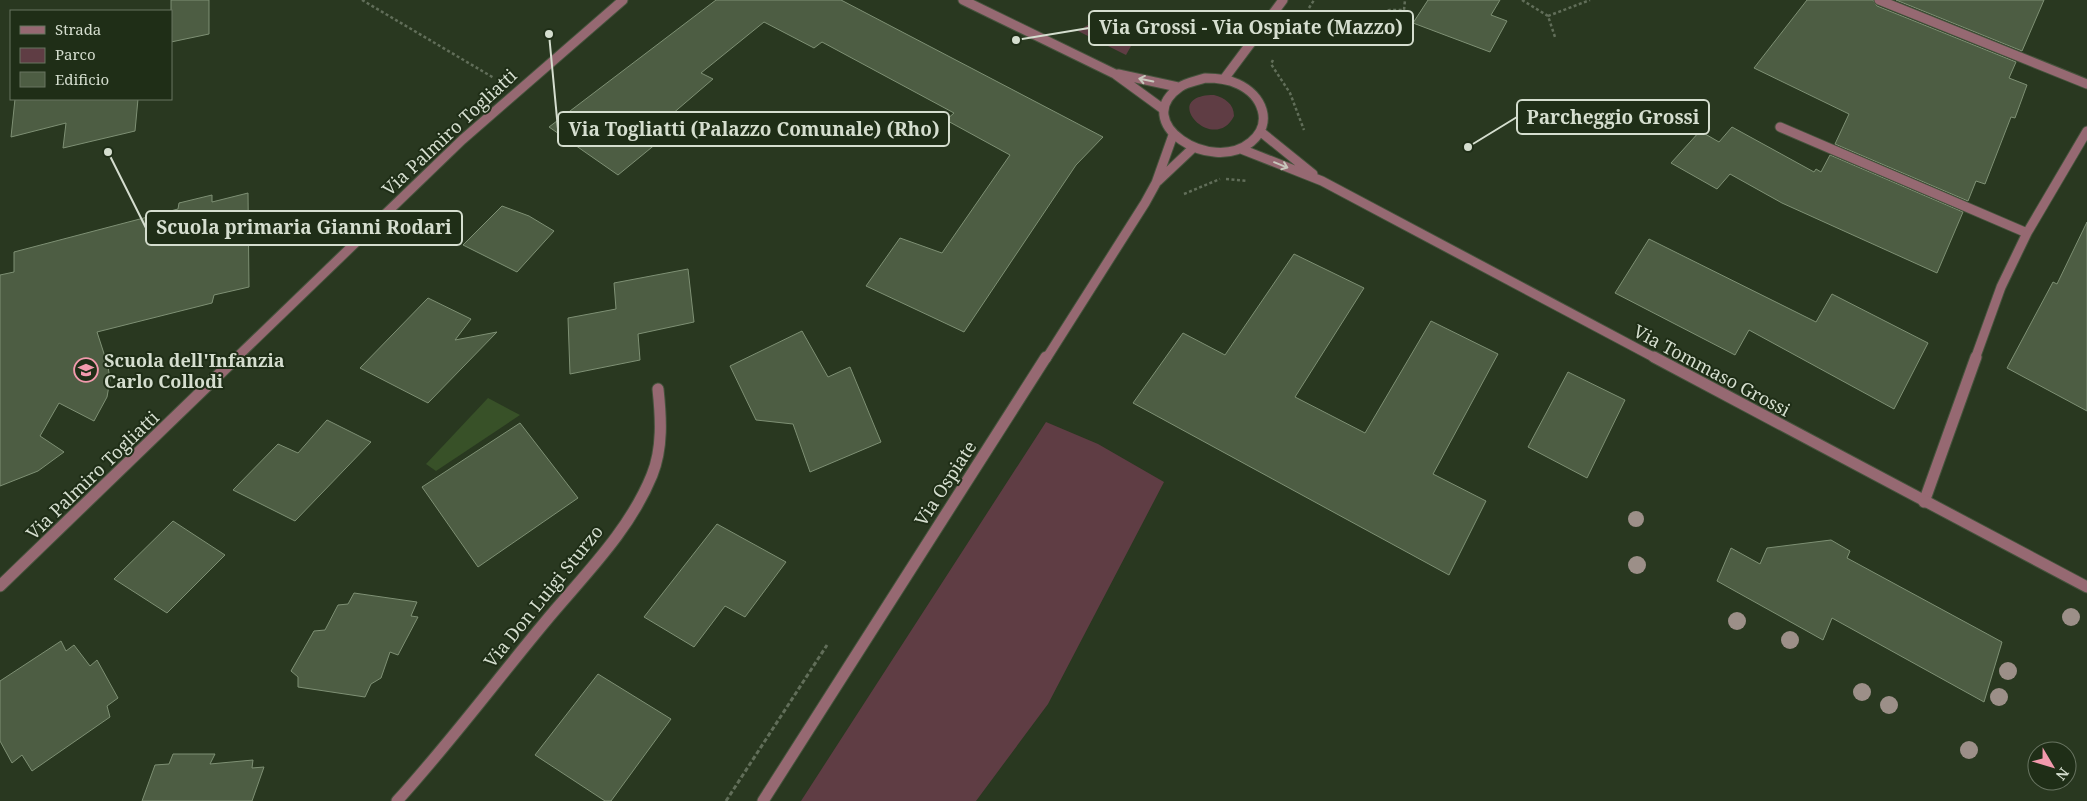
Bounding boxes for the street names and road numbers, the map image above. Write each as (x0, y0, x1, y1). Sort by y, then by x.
street label: Via Palmiro Togliatti (377, 63, 522, 201)
street label: Via Tommaso Grossi (1629, 318, 1795, 422)
street label: Via Palmiro Togliatti (20, 405, 164, 545)
street label: Via Ospiate (908, 436, 982, 530)
street label: Via Don Luigi Sturzo (478, 520, 608, 672)

